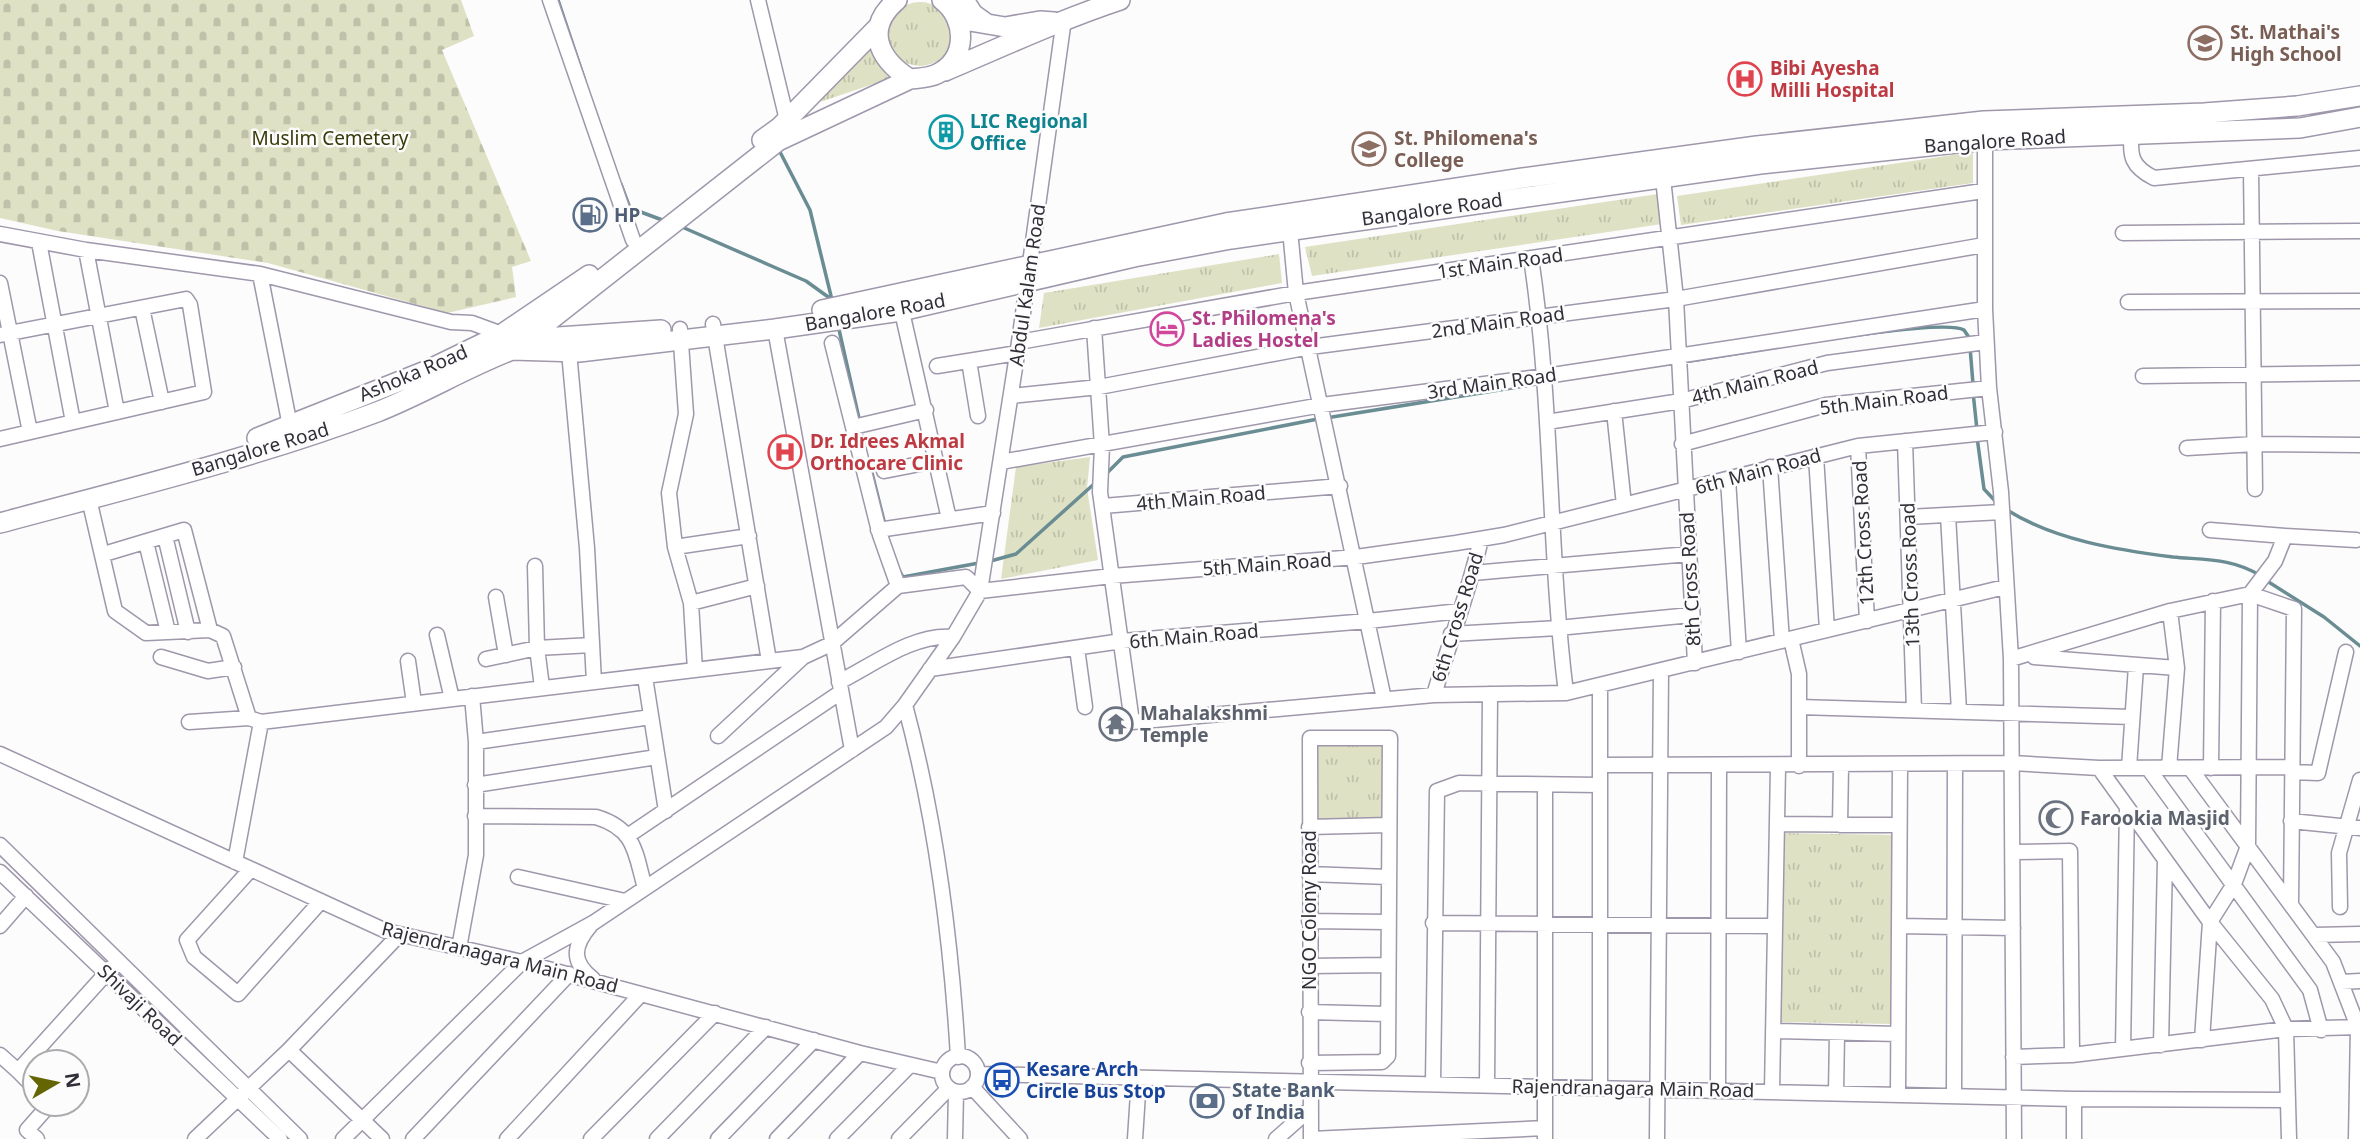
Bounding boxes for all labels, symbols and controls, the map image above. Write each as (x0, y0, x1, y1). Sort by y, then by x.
place label: St. Mathai's High School (2230, 19, 2342, 67)
school or university icon: St. Mathai's High School (2186, 24, 2224, 62)
place label: Bibi Ayesha Milli Hospital (1770, 55, 1894, 103)
hospital icon: Bibi Ayesha Milli Hospital (1726, 60, 1764, 98)
place label: LIC Regional Office (970, 108, 1088, 156)
building icon: LIC Regional Office (927, 113, 965, 151)
street label: Bangalore Road (1923, 123, 2067, 159)
park label: Muslim Cemetery (252, 125, 409, 151)
place label: St. Philomena's College (1394, 125, 1538, 173)
school or university icon: St. Philomena's College (1350, 130, 1388, 168)
street label: Bangalore Road (1360, 186, 1504, 232)
fuel station icon: HP (571, 196, 609, 234)
place label: HP (614, 202, 640, 228)
street label: Abdul Kalam Road (1003, 202, 1051, 368)
street label: 1st Main Road (1435, 241, 1565, 285)
street label: Bangalore Road (803, 287, 947, 337)
street label: 2nd Main Road (1430, 300, 1566, 344)
place label: St. Philomena's Ladies Hostel (1192, 305, 1336, 353)
hotel icon: St. Philomena's Ladies Hostel (1148, 310, 1186, 348)
street label: Ashoka Road (355, 338, 471, 408)
street label: 4th Main Road (1689, 354, 1821, 410)
street label: 3rd Main Road (1426, 361, 1558, 405)
street label: 5th Main Road (1818, 379, 1950, 421)
street label: Bangalore Road (188, 416, 332, 482)
place label: Dr. Idrees Akmal Orthocare Clinic (810, 428, 965, 476)
hospital icon: Dr. Idrees Akmal Orthocare Clinic (766, 433, 804, 471)
street label: 6th Main Road (1692, 442, 1824, 500)
street label: 12th Cross Road (1846, 460, 1880, 606)
street label: 4th Main Road (1135, 479, 1267, 517)
street label: 13th Cross Road (1894, 502, 1926, 648)
street label: 8th Cross Road (1674, 511, 1706, 647)
street label: 5th Main Road (1201, 547, 1333, 581)
street label: 6th Cross Road (1425, 549, 1489, 685)
street label: 6th Main Road (1128, 617, 1260, 655)
place label: Mahalakshmi Temple (1140, 700, 1268, 748)
temple icon: Mahalakshmi Temple (1097, 705, 1135, 743)
mosque icon: Farookia Masjid (2037, 799, 2075, 837)
place label: Farookia Masjid (2080, 805, 2230, 831)
street label: NGO Colony Road (1296, 830, 1322, 990)
street label: Rajendranagara Main Road (379, 915, 621, 999)
street label: Shivaji Road (92, 958, 188, 1052)
north arrow (21, 1048, 91, 1118)
place label: Kesare Arch Circle Bus Stop (1026, 1056, 1166, 1104)
bus stop icon: Kesare Arch Circle Bus Stop (983, 1061, 1021, 1099)
text: N (59, 1071, 87, 1090)
street label: Rajendranagara Main Road (1511, 1073, 1755, 1103)
place label: State Bank of India (1232, 1077, 1335, 1125)
bank icon: State Bank of India (1188, 1082, 1226, 1120)

